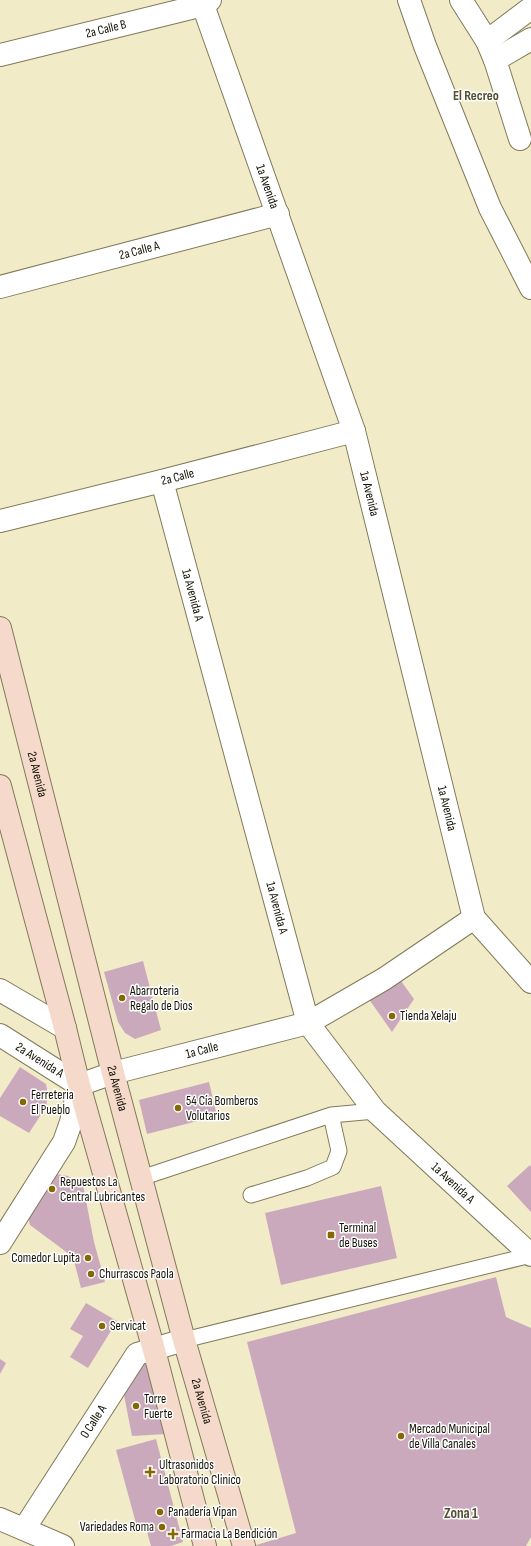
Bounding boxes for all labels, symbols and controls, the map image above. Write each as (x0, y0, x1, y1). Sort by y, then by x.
street label: 2a Calle B (84, 16, 128, 42)
district label: El Recreo (453, 87, 499, 104)
street label: 1a Avenida (252, 162, 283, 211)
street label: 2a Calle A (117, 237, 162, 263)
street label: 2a Calle (159, 465, 196, 489)
street label: 1a Avenida (356, 470, 383, 518)
street label: 1a Avenida A (178, 567, 207, 623)
street label: 2a Avenida (24, 750, 51, 799)
street label: 1a Avenida (434, 784, 460, 832)
street label: 1a Avenida A (262, 880, 292, 936)
place label: Abarroteria Regalo de Dios (129, 983, 193, 1014)
marker: Abarroteria Regalo de Dios (117, 993, 127, 1003)
place label: Tienda Xelaju (400, 1008, 457, 1024)
marker: Tienda Xelaju (387, 1011, 397, 1021)
street label: 1a Calle (184, 1038, 220, 1062)
street label: 2a Avenida A (13, 1039, 67, 1082)
street label: 2a Avenida (103, 1064, 131, 1113)
place label: Ferreteria El Pueblo (31, 1087, 74, 1118)
place label: 54 Cía Bomberos Volutarios (186, 1093, 259, 1124)
marker: Ferreteria El Pueblo (18, 1097, 28, 1107)
marker: 54 Cía Bomberos Volutarios (173, 1103, 183, 1113)
street label: 1a Avenida A (428, 1159, 478, 1207)
place label: Repuestos La Central Lubricantes (60, 1174, 146, 1205)
marker: Repuestos La Central Lubricantes (47, 1184, 57, 1194)
place label: Terminal de Buses (339, 1220, 378, 1251)
marker: Terminal de Buses (326, 1230, 336, 1240)
place label: Comedor Lupita (11, 1250, 80, 1266)
marker: Comedor Lupita (83, 1253, 93, 1263)
place label: Churrascos Paola (99, 1266, 174, 1282)
marker: Churrascos Paola (86, 1269, 96, 1279)
place label: Servicat (110, 1318, 146, 1334)
marker: Servicat (97, 1321, 107, 1331)
street label: 2a Avenida (188, 1377, 216, 1426)
place label: Torre Fuerte (144, 1391, 173, 1422)
street label: 0 Calle A (77, 1401, 110, 1441)
marker: Torre Fuerte (131, 1401, 141, 1411)
place label: Mercado Municipal de Villa Canales (409, 1421, 490, 1452)
marker: Mercado Municipal de Villa Canales (396, 1431, 406, 1441)
place label: Ultrasonidos Laboratorio Clinico (159, 1457, 241, 1488)
marker: Ultrasonidos Laboratorio Clinico (144, 1466, 156, 1478)
place label: Panadería Vipan (168, 1504, 237, 1520)
district label: Zona 1 (444, 1504, 478, 1523)
marker: Panadería Vipan (155, 1507, 165, 1517)
place label: Variedades Roma (80, 1519, 154, 1535)
marker: Variedades Roma (157, 1522, 167, 1532)
place label: Farmacia La Bendición (181, 1526, 277, 1542)
marker: Farmacia La Bendición (168, 1529, 178, 1539)

